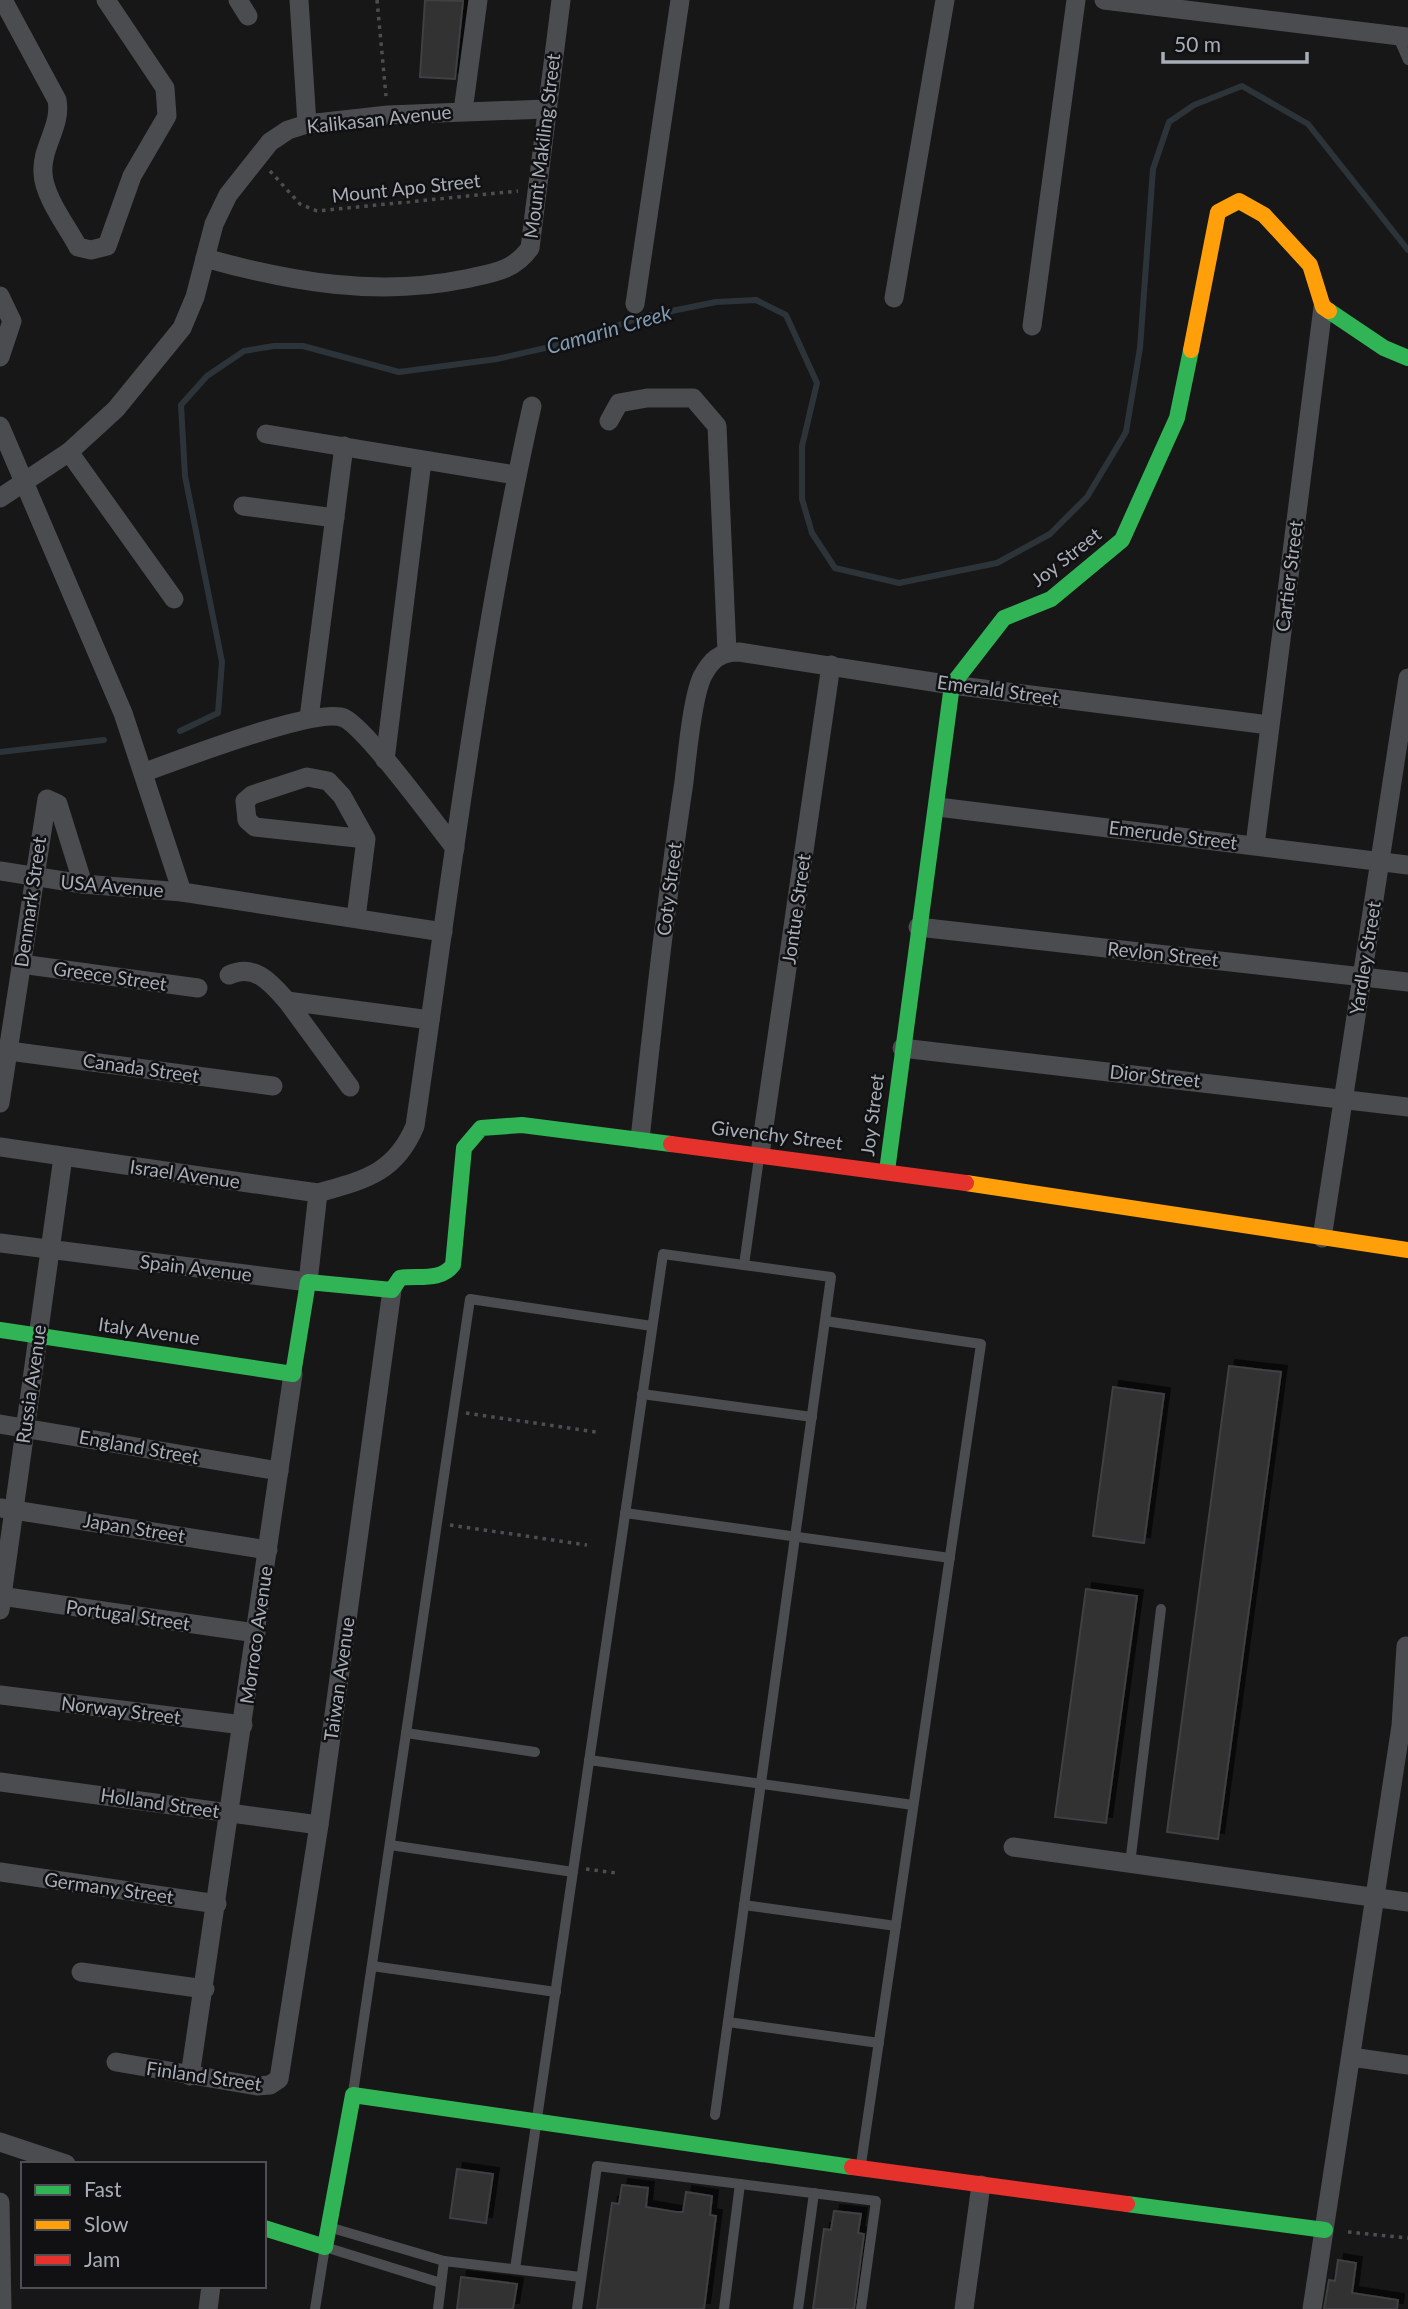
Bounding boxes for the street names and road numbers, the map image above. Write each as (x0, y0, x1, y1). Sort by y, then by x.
street label: Mount Makiling Street (519, 52, 564, 240)
street label: Kalikasan Avenue (305, 99, 453, 138)
street label: Mount Apo Street (330, 168, 482, 207)
street label: Cartier Street (1270, 519, 1307, 633)
street label: Joy Street (1026, 522, 1105, 591)
street label: Emerald Street (936, 670, 1061, 709)
street label: Emerude Street (1107, 815, 1239, 854)
street label: Denmark Street (9, 835, 50, 969)
street label: Coty Street (651, 841, 686, 937)
street label: Jontue Street (776, 852, 815, 966)
street label: USA Avenue (60, 870, 165, 901)
street label: Yardley Street (1344, 899, 1385, 1016)
street label: Revlon Street (1106, 936, 1220, 971)
street label: Greece Street (52, 956, 168, 995)
street label: Canada Street (81, 1048, 201, 1087)
street label: Dior Street (1109, 1059, 1202, 1092)
street label: Joy Street (855, 1072, 888, 1157)
street label: Givenchy Street (710, 1115, 844, 1154)
street label: Israel Avenue (128, 1154, 242, 1193)
street label: Spain Avenue (139, 1249, 253, 1286)
street label: Italy Avenue (97, 1312, 201, 1349)
street label: Russia Avenue (11, 1323, 50, 1445)
street label: England Street (77, 1425, 201, 1468)
street label: Japan Street (82, 1508, 187, 1547)
street label: Morroco Avenue (234, 1564, 277, 1705)
street label: Portugal Street (65, 1594, 192, 1635)
street label: Taiwan Avenue (318, 1615, 359, 1742)
street label: Norway Street (60, 1691, 182, 1728)
street label: Holland Street (99, 1783, 221, 1822)
street label: Germany Street (43, 1867, 175, 1908)
street label: Finland Street (145, 2056, 263, 2095)

